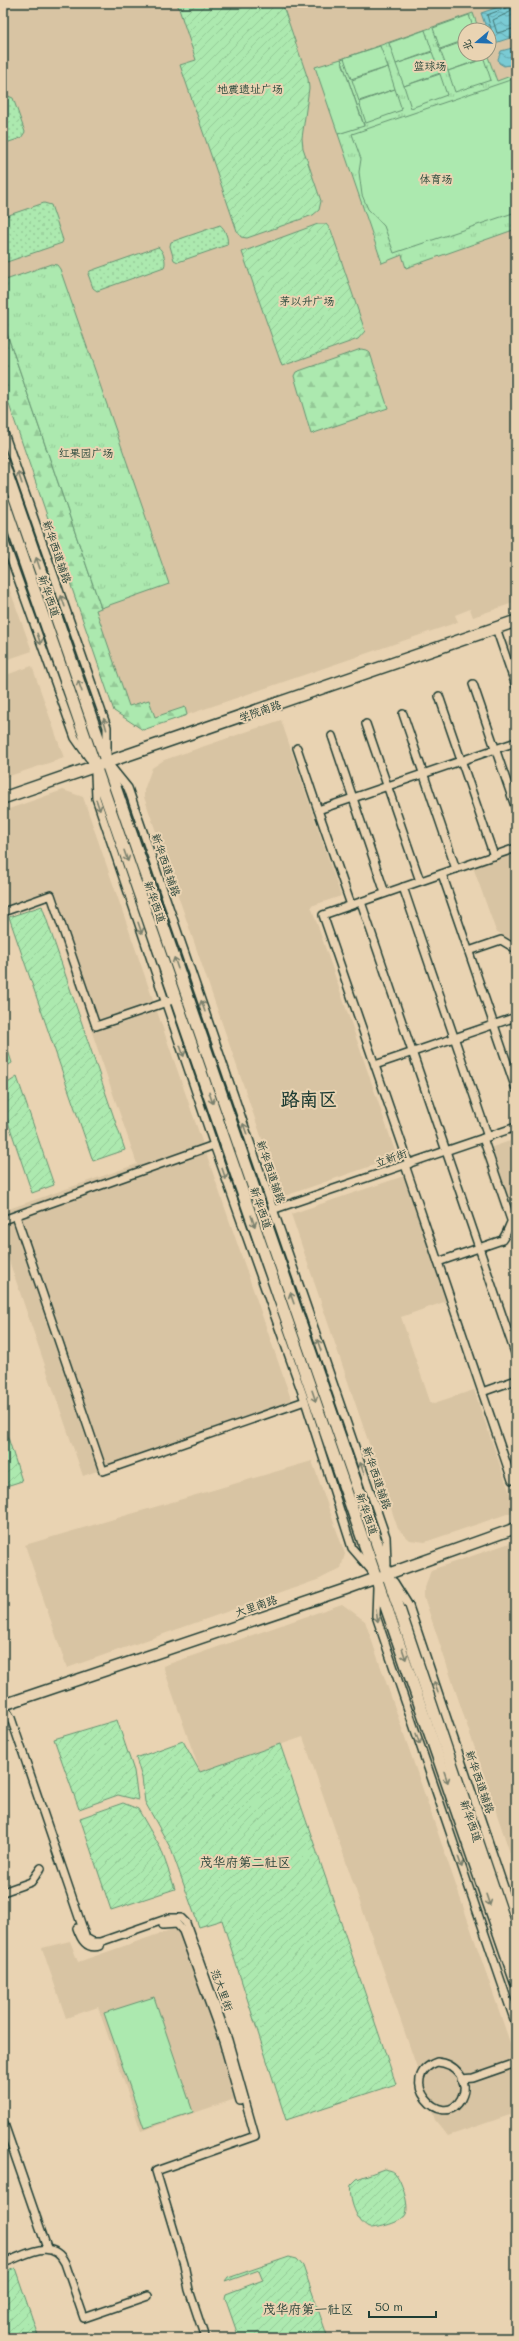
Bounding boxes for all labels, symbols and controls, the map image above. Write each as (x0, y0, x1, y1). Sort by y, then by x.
north arrow (457, 22, 497, 62)
text: 北 (458, 38, 476, 53)
park label: 篮球场 (414, 58, 447, 73)
park label: 地震遗址广场 (217, 81, 283, 96)
park label: 体育场 (420, 171, 453, 186)
park label: 茅以升广场 (280, 293, 335, 308)
park label: 红果园广场 (59, 445, 114, 460)
one-way arrow (16, 472, 23, 485)
street label: 新华西道辅路 (40, 518, 75, 585)
one-way arrow (34, 557, 41, 570)
street label: 新华西道 (35, 573, 64, 619)
one-way arrow (59, 595, 66, 608)
one-way arrow (36, 633, 44, 645)
one-way arrow (76, 680, 84, 692)
street label: 学院南路 (237, 696, 283, 725)
one-way arrow (101, 717, 109, 730)
one-way arrow (95, 798, 102, 811)
street label: 新华西道辅路 (149, 831, 184, 898)
one-way arrow (123, 850, 131, 862)
street label: 新华西道 (141, 879, 170, 925)
one-way arrow (137, 921, 145, 933)
one-way arrow (172, 957, 180, 969)
one-way arrow (199, 1000, 206, 1013)
one-way arrow (179, 1044, 186, 1057)
district label: 路南区 (280, 1086, 338, 1111)
one-way arrow (207, 1091, 215, 1103)
one-way arrow (241, 1123, 248, 1136)
street label: 新华西道辅路 (254, 1138, 289, 1205)
street label: 立新街 (373, 1145, 410, 1170)
one-way arrow (221, 1167, 228, 1180)
street label: 新华西道 (247, 1185, 276, 1231)
one-way arrow (250, 1214, 258, 1226)
one-way arrow (288, 1291, 295, 1304)
one-way arrow (315, 1338, 322, 1351)
one-way arrow (311, 1390, 319, 1402)
street label: 新华西道辅路 (360, 1444, 395, 1511)
one-way arrow (358, 1461, 365, 1474)
street label: 新华西道 (353, 1491, 382, 1537)
street label: 大里南路 (233, 1591, 279, 1620)
one-way arrow (373, 1609, 381, 1622)
one-way arrow (400, 1648, 408, 1660)
one-way arrow (432, 1680, 439, 1693)
one-way arrow (415, 1733, 423, 1745)
street label: 新华西道辅路 (463, 1748, 498, 1815)
one-way arrow (442, 1771, 450, 1783)
street label: 新华西道 (457, 1798, 486, 1844)
district label: 茂华府第二社区 (199, 1853, 291, 1870)
one-way arrow (457, 1856, 465, 1868)
one-way arrow (485, 1893, 492, 1906)
street label: 范大里街 (208, 1967, 237, 2014)
scale bar (369, 2293, 436, 2319)
text: 50 m (375, 2298, 403, 2314)
district label: 茂华府第一社区 (262, 2300, 354, 2317)

